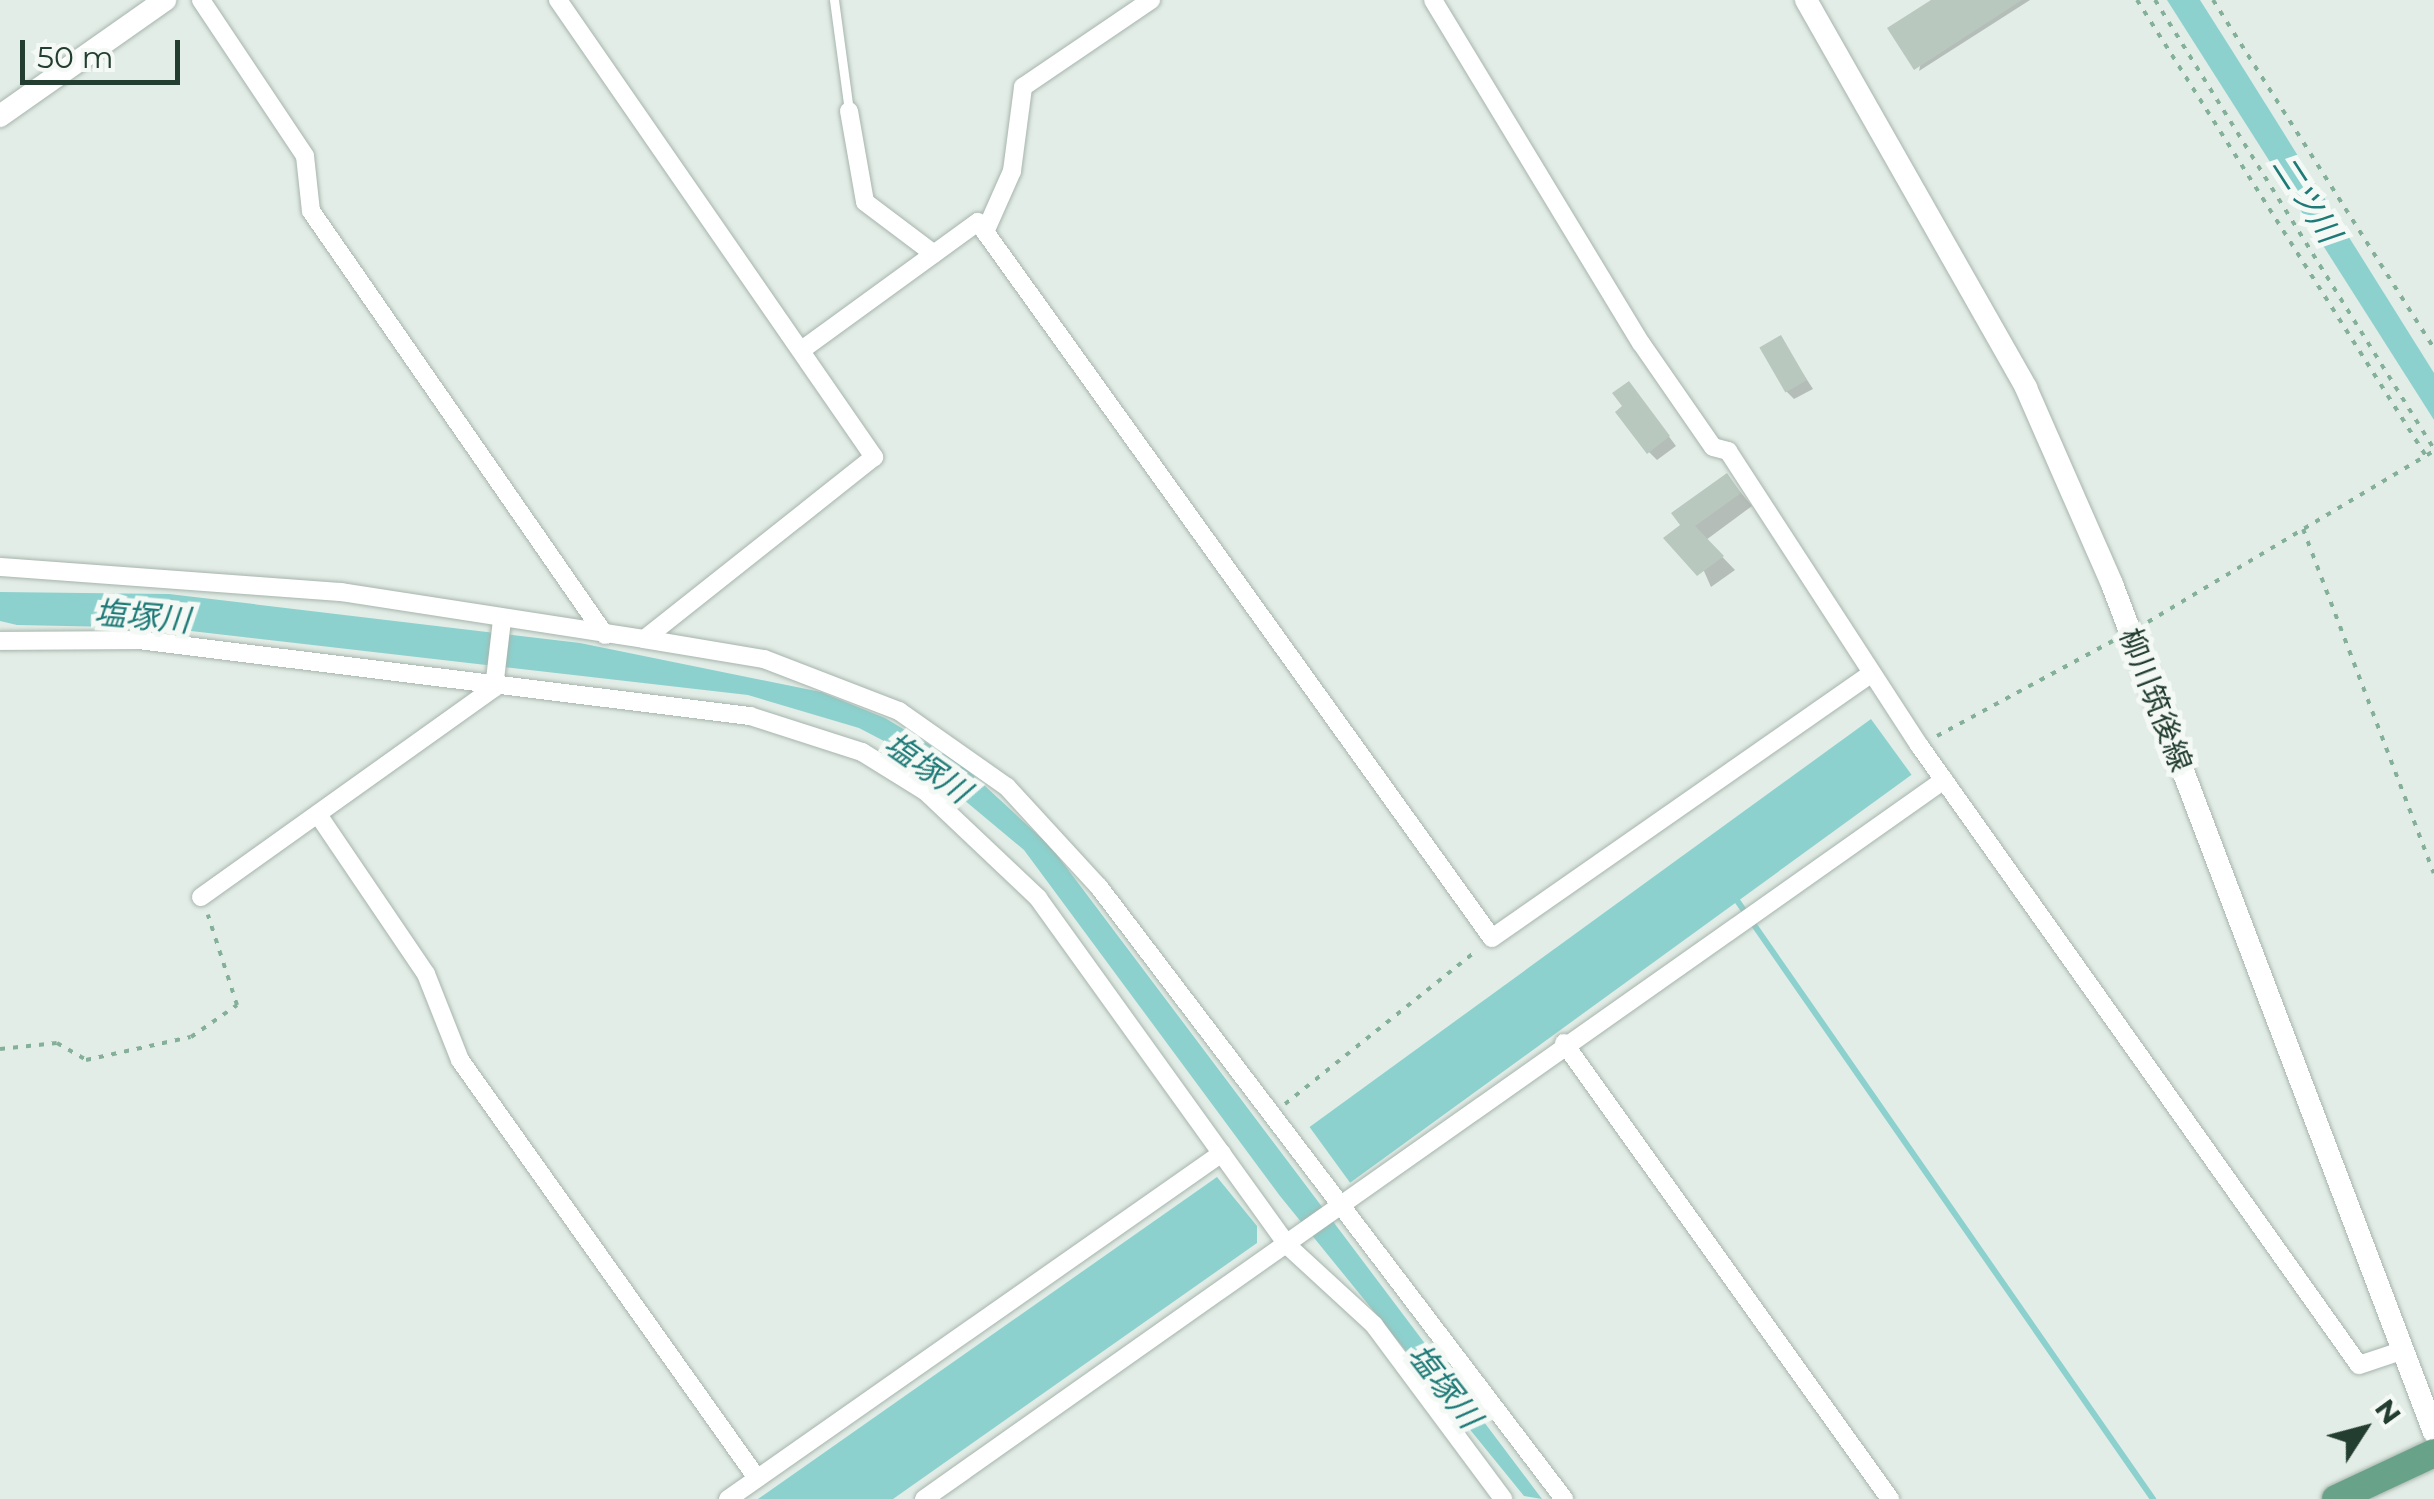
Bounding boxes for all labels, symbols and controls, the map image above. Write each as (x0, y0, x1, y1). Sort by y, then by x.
scale bar (25, 20, 185, 82)
text: 50 m (37, 39, 114, 76)
water label: 二ツ川 (2264, 148, 2348, 250)
water label: 塩塚川 (93, 594, 191, 640)
street label: 柳川筑後線 (2111, 624, 2199, 776)
water label: 塩塚川 (877, 725, 977, 811)
water label: 塩塚川 (1399, 1336, 1489, 1436)
north arrow (2314, 1379, 2414, 1479)
text: N (2368, 1392, 2409, 1431)

